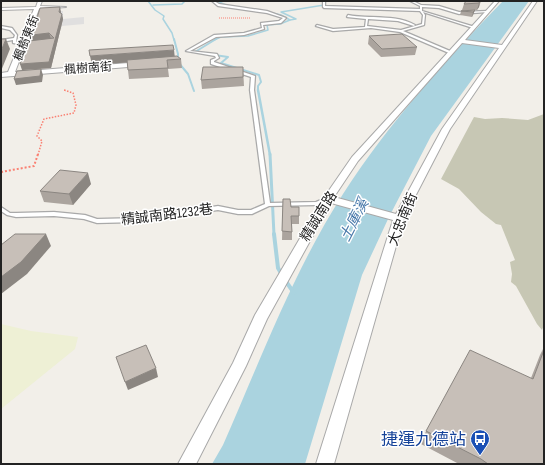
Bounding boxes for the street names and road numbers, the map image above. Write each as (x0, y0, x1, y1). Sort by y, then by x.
street label: 楓樹東街 (11, 13, 42, 63)
street label: 楓樹南街 (64, 59, 113, 78)
street label: 精誠南路 (296, 188, 340, 245)
street label: 大忠南街 (384, 190, 421, 248)
street label: 精誠南路1232巷 (120, 200, 214, 229)

